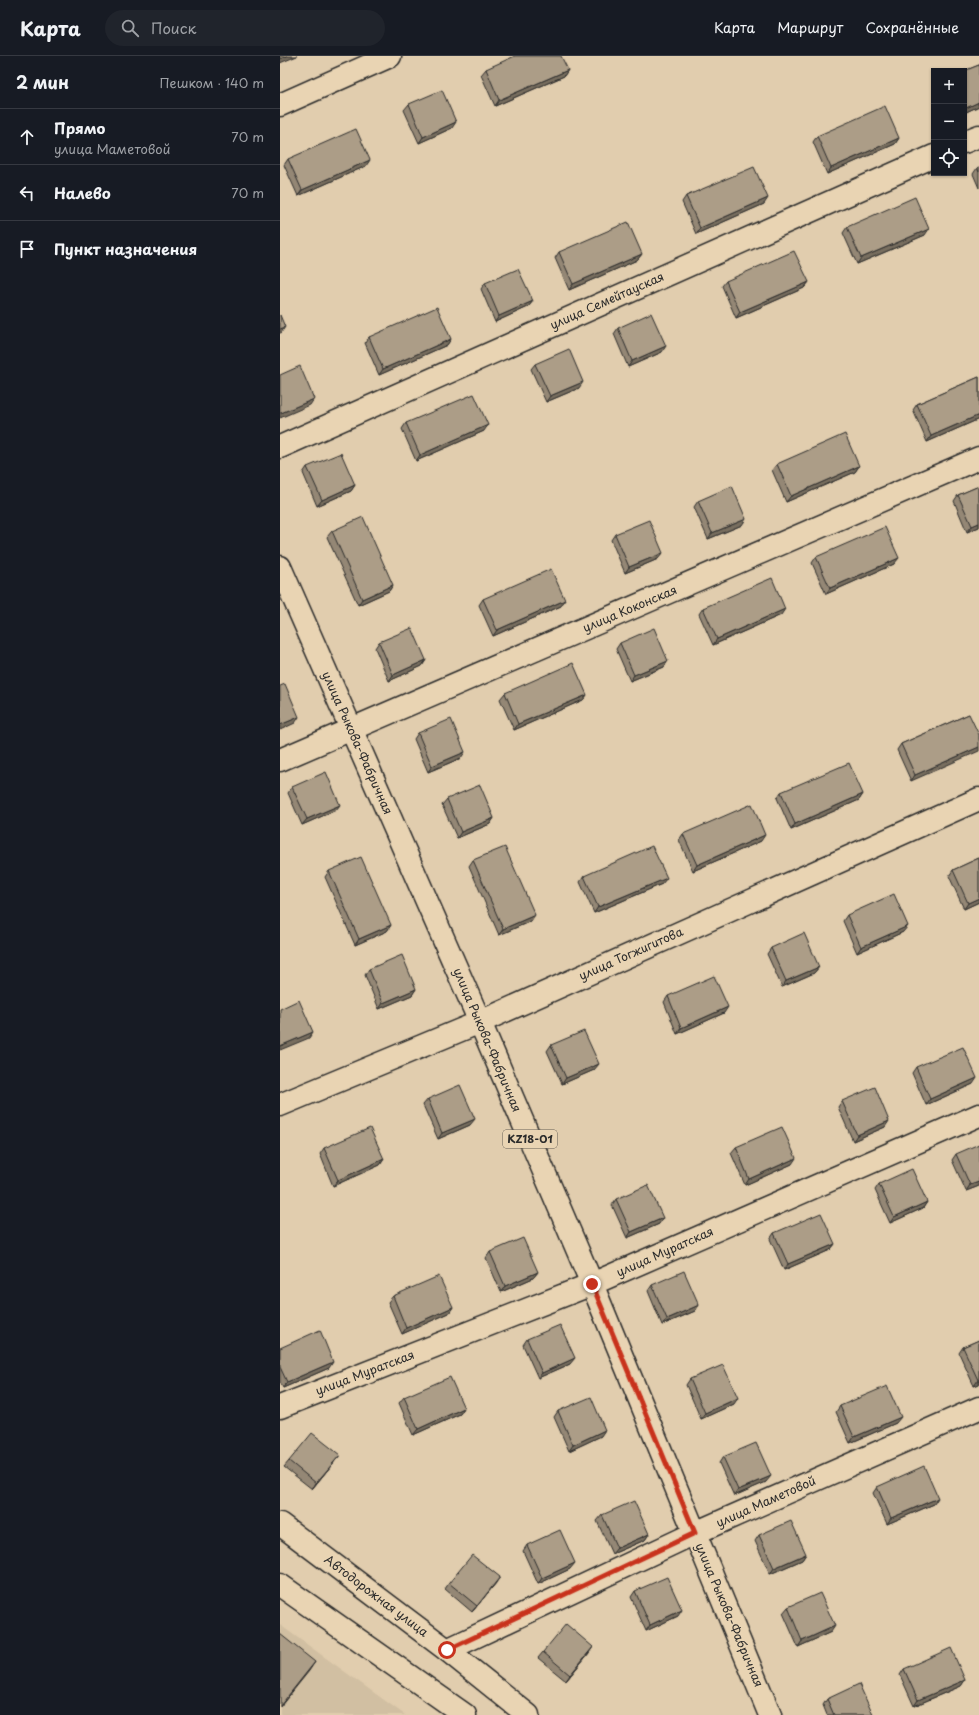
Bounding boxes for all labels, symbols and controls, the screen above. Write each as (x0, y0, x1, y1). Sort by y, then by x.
search box (105, 10, 385, 46)
text: Карта (20, 14, 81, 42)
text: Поиск (151, 16, 196, 39)
icon: search (119, 17, 141, 39)
text: Карта (714, 17, 755, 38)
text: Маршрут (777, 17, 843, 38)
text: Сохранённые (865, 17, 959, 38)
map controls (931, 68, 967, 176)
button: + (931, 68, 967, 104)
text: 2 мин (16, 69, 69, 95)
text: Пешком · 140 m (160, 73, 264, 92)
button: − (931, 104, 967, 140)
text: Прямо (54, 116, 105, 139)
icon: ahead (16, 126, 38, 148)
text: 70 m (231, 127, 264, 146)
text: улица Маметовой (54, 139, 170, 158)
button: locate (931, 140, 967, 176)
text: Налево (54, 181, 111, 204)
icon: left (16, 182, 38, 204)
text: 70 m (231, 183, 264, 202)
text: Пункт назначения (54, 237, 197, 260)
icon: arrive (16, 238, 38, 260)
street label: улица Семейтауская (547, 267, 666, 333)
street label: улица Коконская (580, 580, 680, 636)
street label: улица Рыкова-Фабричная (318, 668, 398, 817)
street label: улица Тогжигитова (576, 922, 686, 984)
street label: улица Рыкова-Фабричная (449, 965, 527, 1115)
road number: KZ18-01 (503, 1130, 557, 1148)
street label: улица Муратская (613, 1222, 716, 1281)
route end (583, 1275, 601, 1293)
street label: улица Муратская (313, 1345, 417, 1399)
street label: улица Маметовой (713, 1471, 818, 1531)
street label: улица Рыкова-Фабричная (691, 1540, 769, 1690)
street label: Автодорожная улица (321, 1550, 433, 1641)
route start (438, 1641, 456, 1659)

